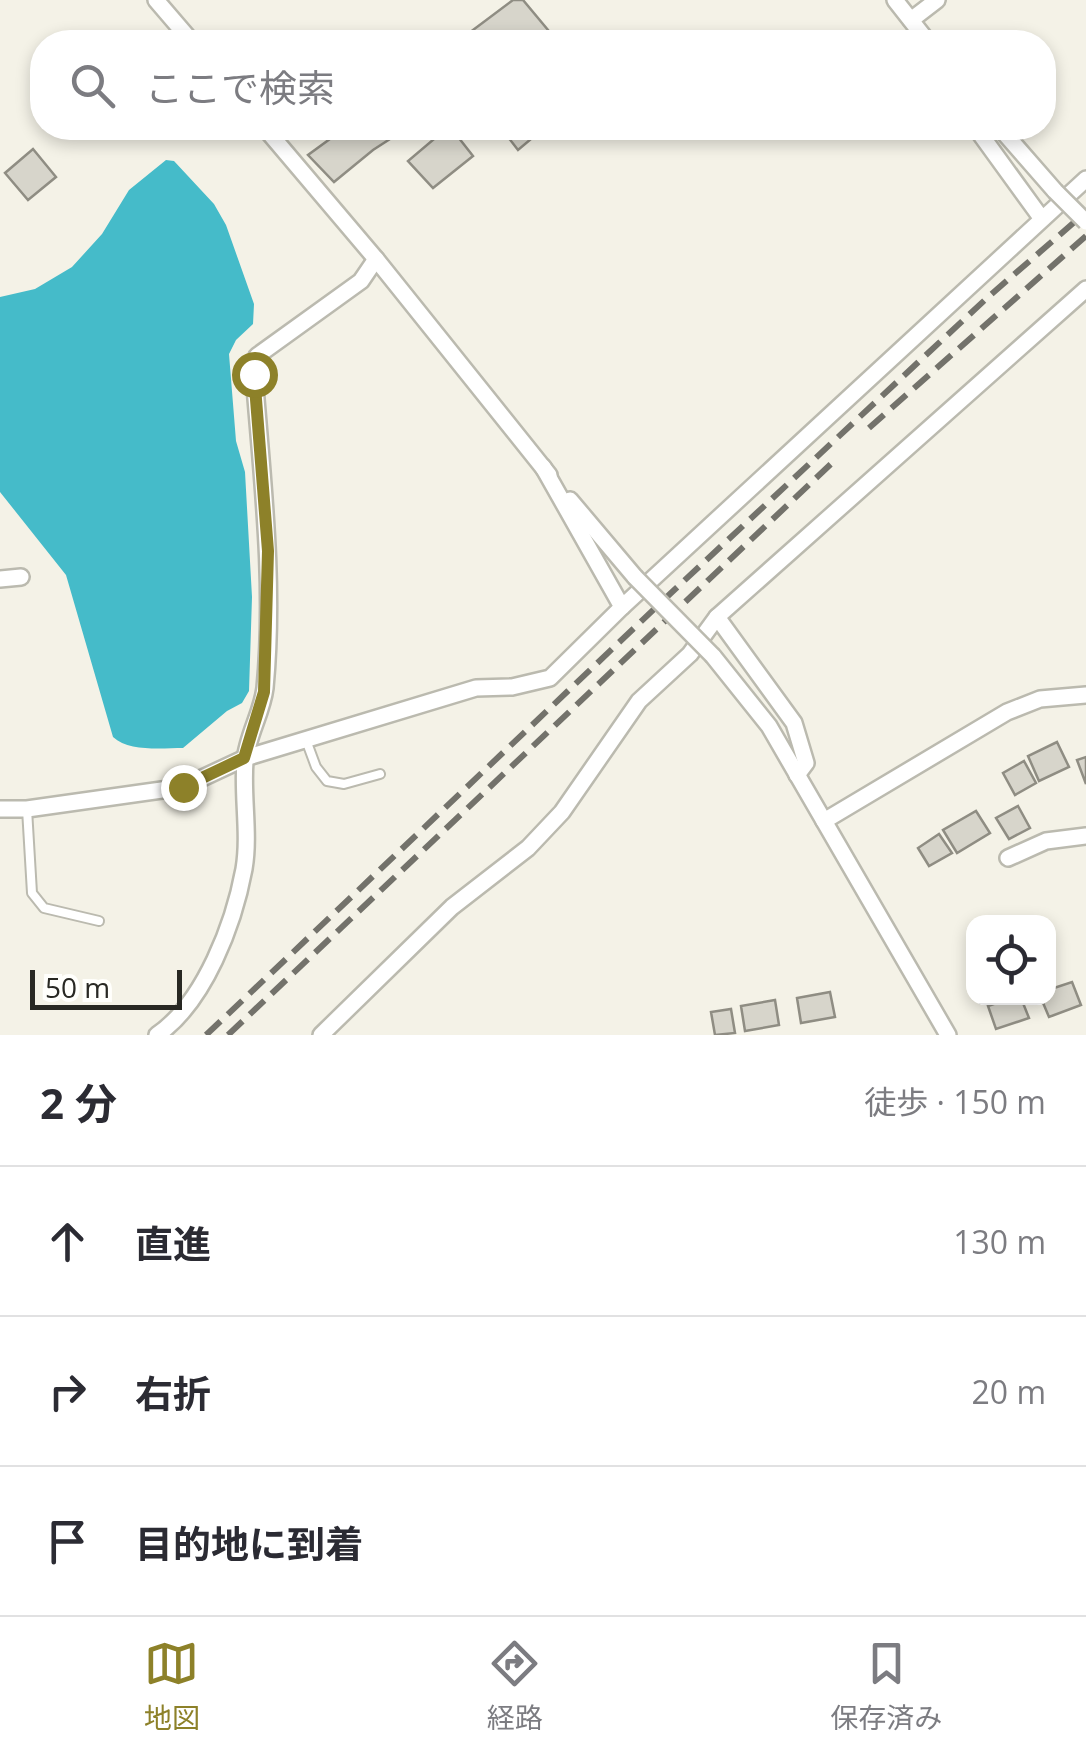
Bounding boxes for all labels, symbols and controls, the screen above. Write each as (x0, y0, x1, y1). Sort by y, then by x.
search box (30, 30, 1056, 140)
icon: search (65, 58, 120, 113)
text: ここで検索 (145, 61, 335, 113)
route start (232, 352, 278, 398)
route end (161, 765, 207, 811)
map controls (966, 915, 1056, 1005)
button: locate (966, 915, 1056, 1005)
scale bar (30, 965, 182, 1010)
text: 50 m (45, 968, 110, 1006)
text: 2 分 (40, 1074, 117, 1131)
text: 徒歩 · 150 m (864, 1080, 1046, 1123)
icon: ahead (40, 1214, 95, 1269)
text: 直進 (135, 1217, 211, 1269)
text: 130 m (953, 1220, 1046, 1263)
icon: right (40, 1364, 95, 1419)
text: 右折 (135, 1367, 211, 1419)
text: 20 m (971, 1370, 1046, 1413)
icon: arrive (40, 1514, 95, 1569)
text: 目的地に到着 (135, 1517, 363, 1569)
tab: 地図 (144, 1636, 200, 1736)
tab: 経路 (487, 1636, 543, 1736)
tab: 保存済み (830, 1636, 942, 1736)

